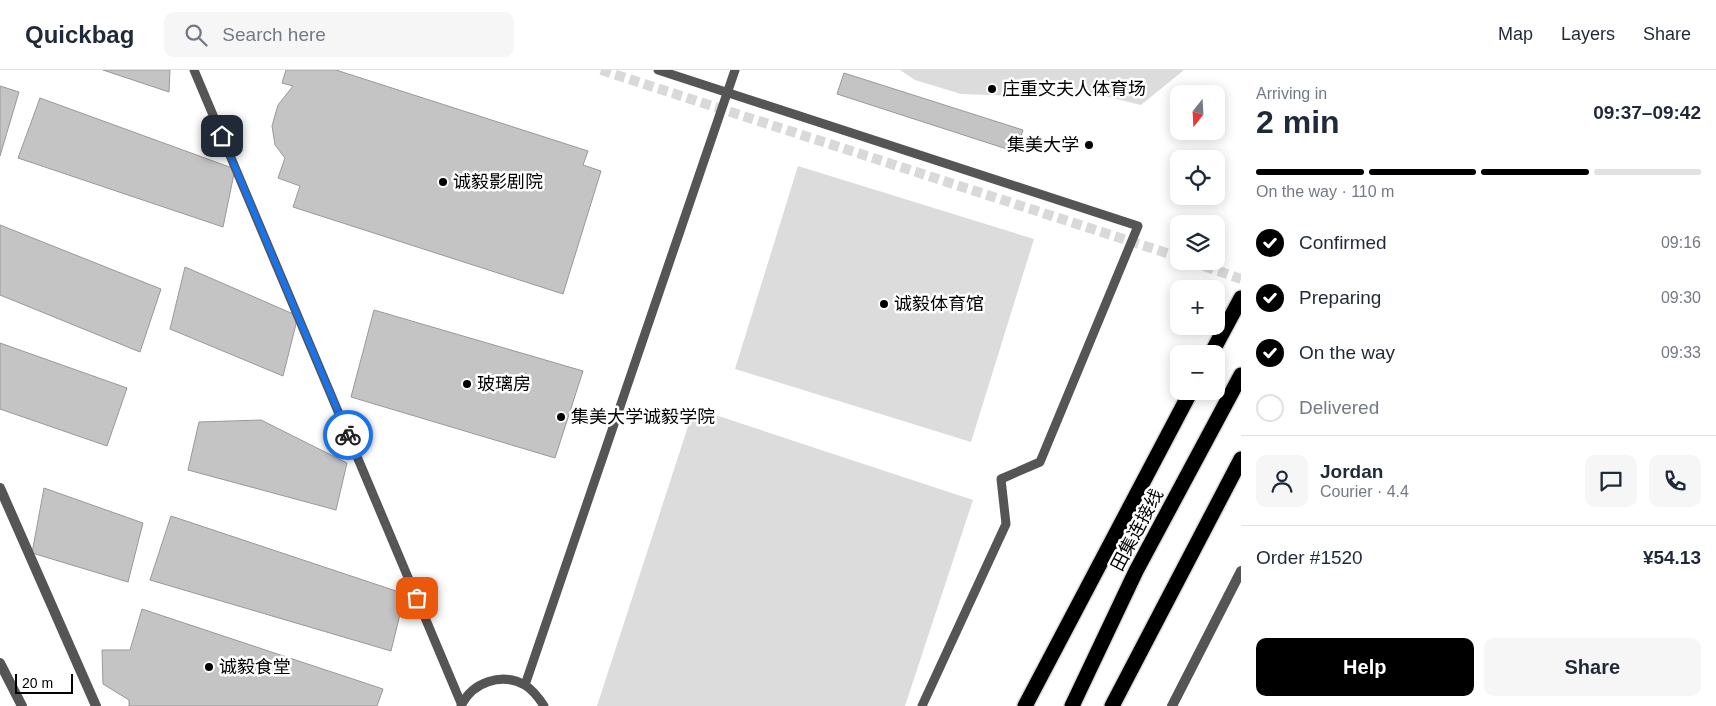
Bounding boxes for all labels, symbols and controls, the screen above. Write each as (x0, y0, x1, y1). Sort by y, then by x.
search box (164, 12, 514, 57)
text: Quickbag (25, 21, 134, 48)
icon: search (182, 21, 210, 49)
text: Search here (222, 24, 326, 45)
text: Map (1498, 24, 1533, 44)
text: Layers (1561, 24, 1615, 44)
text: Share (1643, 24, 1691, 44)
place label: 庄重文夫人体育场 (1002, 79, 1146, 99)
marker: 庄重文夫人体育场 (986, 83, 998, 95)
north arrow (1170, 85, 1225, 140)
map controls (1170, 85, 1225, 400)
text: Arriving in (1256, 85, 1327, 102)
text: 09:37–09:42 (1593, 102, 1701, 123)
text: 2 min (1256, 104, 1340, 140)
pin (201, 115, 243, 157)
icon: home (208, 122, 236, 150)
place label: 集美大学 (1007, 135, 1079, 155)
marker: 集美大学 (1083, 139, 1095, 151)
button: locate (1170, 150, 1225, 205)
place label: 诚毅影剧院 (453, 172, 543, 192)
marker: 诚毅影剧院 (437, 176, 449, 188)
text: On the way · 110 m (1256, 183, 1394, 200)
button: layers (1170, 215, 1225, 270)
icon: check (1256, 229, 1284, 257)
text: Confirmed (1299, 232, 1387, 253)
text: 09:16 (1661, 234, 1701, 251)
button: + (1170, 280, 1225, 335)
icon: check (1256, 284, 1284, 312)
text: Preparing (1299, 287, 1381, 308)
text: 09:30 (1661, 289, 1701, 306)
place label: 诚毅体育馆 (894, 294, 984, 314)
marker: 诚毅体育馆 (878, 298, 890, 310)
icon: check (1256, 339, 1284, 367)
text: On the way (1299, 342, 1395, 363)
text: 09:33 (1661, 344, 1701, 361)
button: − (1170, 345, 1225, 400)
place label: 玻璃房 (477, 374, 531, 394)
marker: 玻璃房 (461, 378, 473, 390)
text: Delivered (1299, 397, 1379, 418)
place label: 集美大学诚毅学院 (571, 407, 715, 427)
courier (323, 410, 373, 460)
marker: 集美大学诚毅学院 (555, 411, 567, 423)
icon: bike (334, 421, 362, 449)
button: person (1256, 455, 1308, 507)
button: chat (1585, 455, 1637, 507)
button: phone (1649, 455, 1701, 507)
text: Jordan (1320, 461, 1383, 482)
text: Courier · 4.4 (1320, 483, 1409, 500)
street label: 田集连接线 (1107, 486, 1167, 574)
text: Order #1520 (1256, 547, 1363, 568)
text: ¥54.13 (1643, 547, 1701, 568)
pin (396, 577, 438, 619)
icon: bag (403, 584, 431, 612)
button: Help (1256, 638, 1474, 696)
button: Share (1484, 638, 1701, 696)
place label: 诚毅食堂 (219, 657, 291, 677)
marker: 诚毅食堂 (203, 661, 215, 673)
scale bar (15, 671, 72, 694)
text: 20 m (22, 675, 53, 691)

